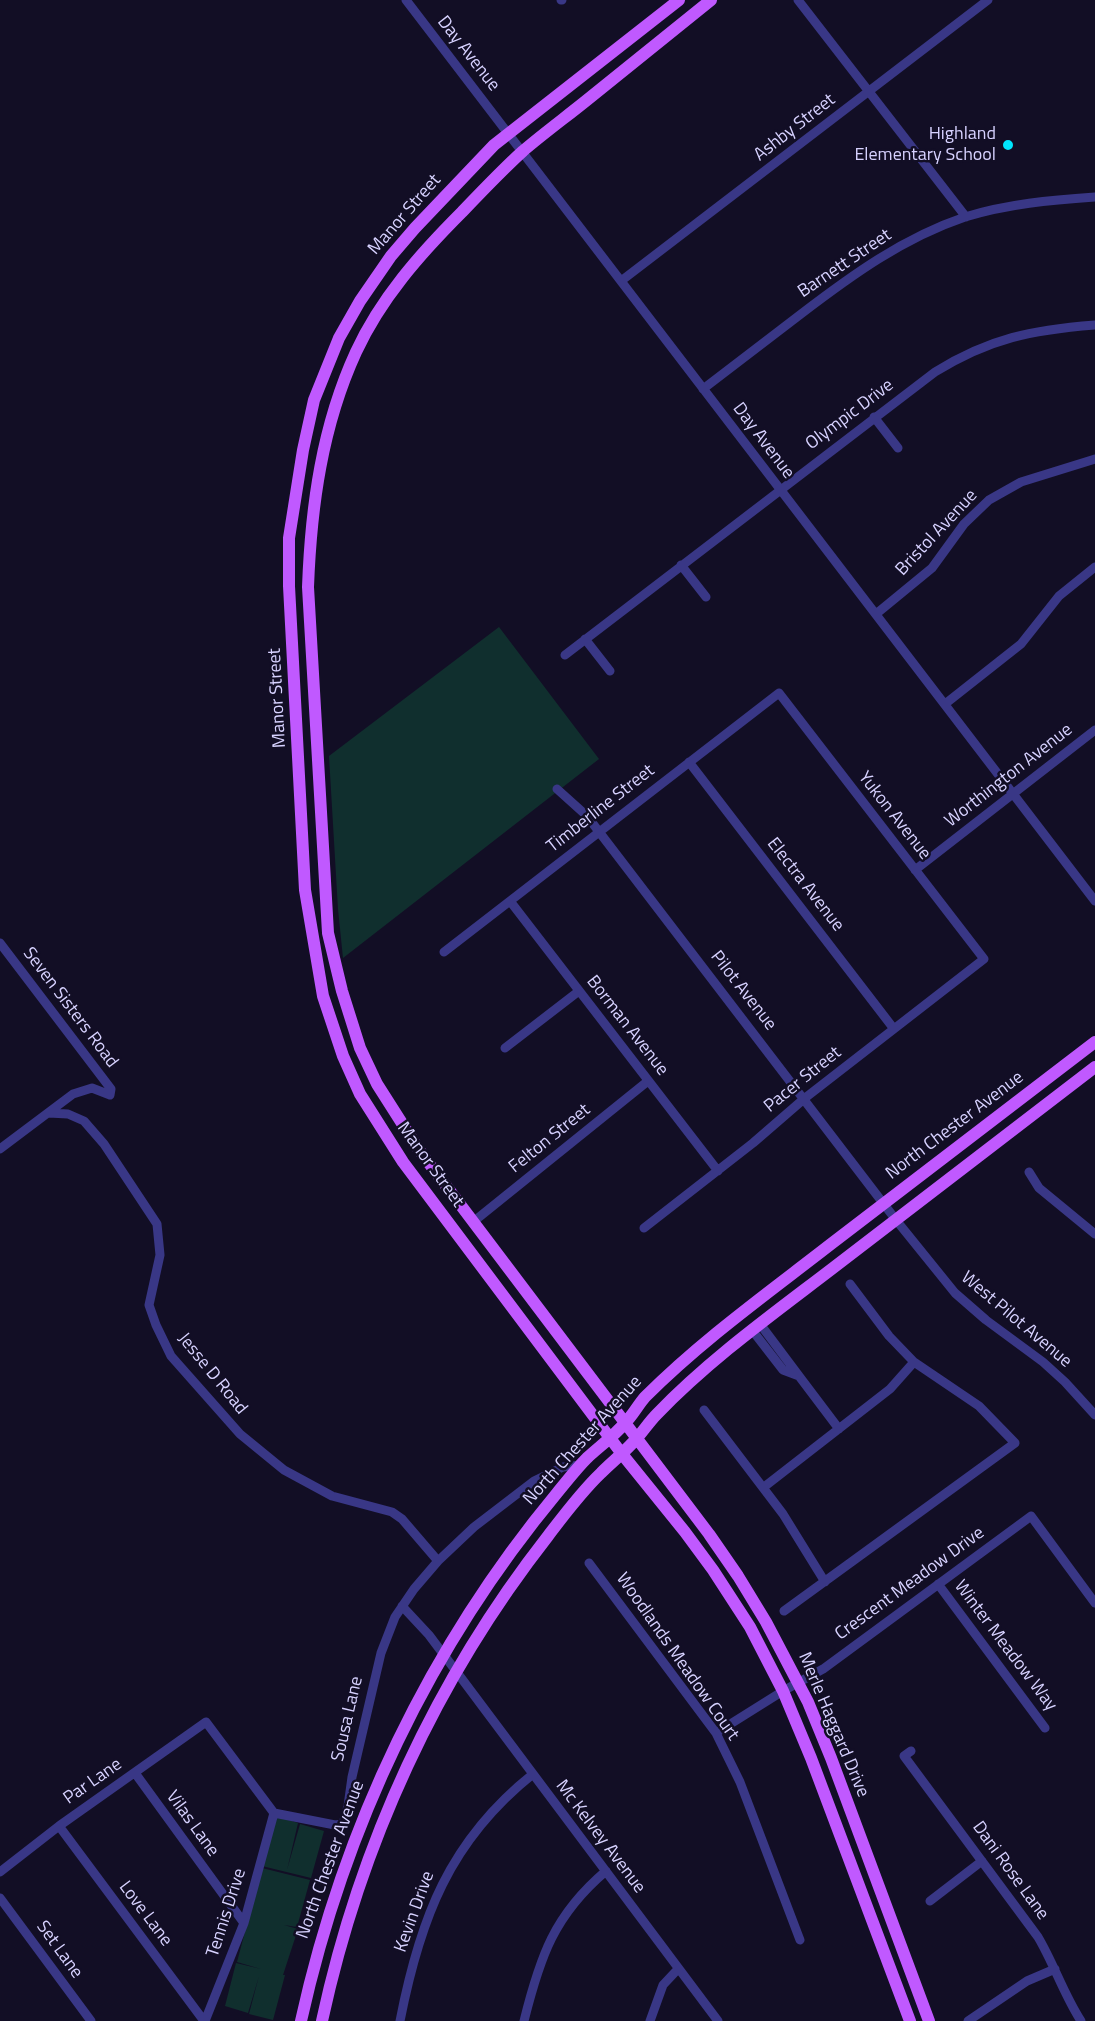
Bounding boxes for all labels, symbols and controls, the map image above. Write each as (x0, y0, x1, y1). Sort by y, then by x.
street label: Day Avenue (432, 12, 504, 96)
street label: Ashby Street (750, 90, 840, 166)
place label: Highland Elementary School (854, 124, 996, 166)
marker: Highland Elementary School (1001, 138, 1015, 152)
street label: Manor Street (364, 170, 446, 260)
street label: Barnett Street (794, 225, 896, 303)
street label: Olympic Drive (802, 375, 898, 455)
street label: Day Avenue (727, 399, 799, 483)
street label: Bristol Avenue (892, 485, 982, 581)
street label: Manor Street (265, 648, 291, 748)
street label: Worthington Avenue (941, 719, 1077, 833)
street label: Timberline Street (543, 760, 659, 858)
street label: Yukon Avenue (853, 768, 935, 864)
street label: Electra Avenue (762, 834, 848, 936)
street label: Seven Sisters Road (18, 944, 122, 1072)
street label: Pilot Avenue (705, 947, 781, 1035)
street label: Borman Avenue (581, 972, 673, 1080)
street label: Pacer Street (760, 1042, 846, 1118)
street label: North Chester Avenue (882, 1067, 1028, 1185)
street label: Felton Street (505, 1100, 595, 1178)
street label: Manor Street (392, 1118, 468, 1212)
street label: West Pilot Avenue (956, 1267, 1076, 1373)
street label: Jesse D Road (173, 1329, 251, 1419)
street label: North Chester Avenue (519, 1372, 647, 1510)
street label: Crescent Meadow Drive (831, 1523, 989, 1645)
street label: Woodlands Meadow Court (611, 1569, 743, 1745)
street label: Winter Meadow Way (949, 1576, 1061, 1716)
street label: Merle Haggard Drive (793, 1649, 873, 1801)
street label: Sousa Lane (328, 1674, 368, 1764)
street label: Par Lane (60, 1754, 126, 1810)
street label: Mc Kelvey Avenue (550, 1776, 650, 1898)
street label: North Chester Avenue (292, 1778, 370, 1942)
street label: Vilas Lane (161, 1787, 223, 1861)
street label: Dani Rose Lane (967, 1818, 1053, 1924)
street label: Tennis Drive (203, 1866, 251, 1960)
street label: Kevin Drive (390, 1869, 440, 1955)
street label: Love Lane (114, 1877, 176, 1951)
street label: Set Lane (31, 1917, 87, 1983)

